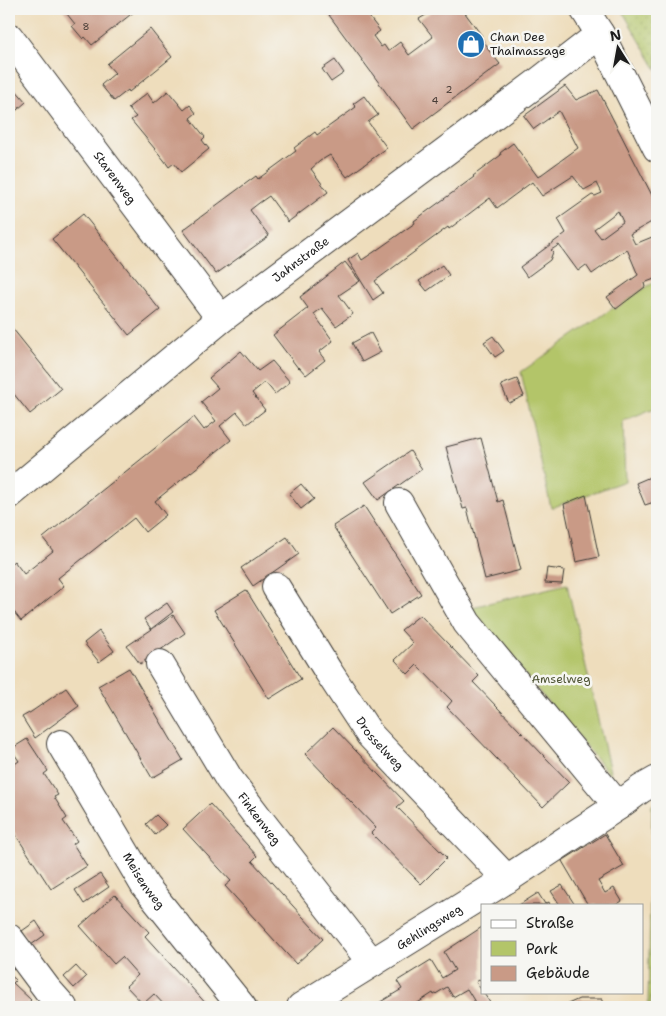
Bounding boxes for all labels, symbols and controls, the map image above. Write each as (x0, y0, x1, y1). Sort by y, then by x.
house number: 8 (83, 20, 90, 33)
north arrow (594, 22, 644, 72)
text: N (608, 25, 623, 45)
shop icon: Chan Dee Thaimassage (456, 29, 486, 59)
place label: Chan Dee Thaimassage (490, 29, 566, 59)
house number: 2 (446, 83, 453, 96)
house number: 4 (432, 94, 439, 107)
street label: Starenweg (90, 148, 140, 207)
street label: Jahnstraße (269, 233, 332, 286)
park label: Amselweg (531, 671, 591, 687)
street label: Drosselweg (352, 714, 407, 774)
street label: Finkenweg (234, 789, 284, 848)
street label: Meisenweg (119, 850, 169, 913)
street label: Gehlingsweg (393, 901, 465, 954)
legend (481, 904, 644, 994)
text: Straße (526, 913, 574, 933)
text: Park (526, 939, 558, 959)
text: Gebäude (526, 963, 590, 983)

